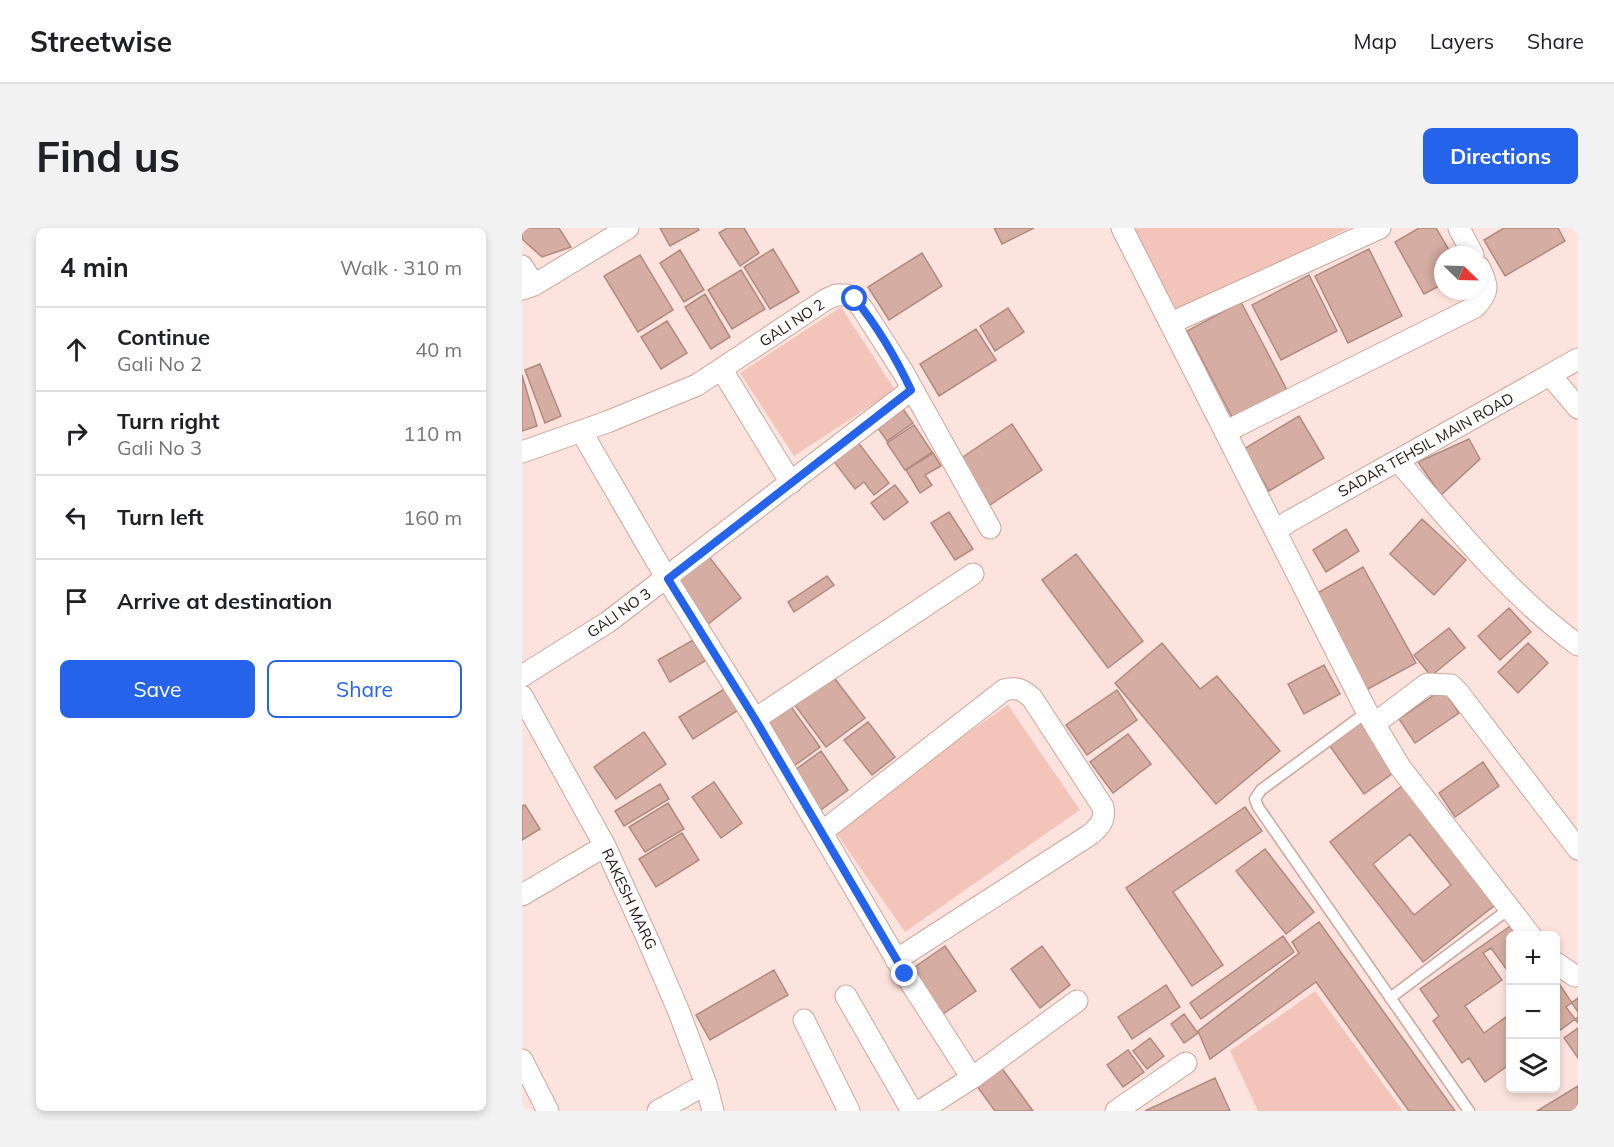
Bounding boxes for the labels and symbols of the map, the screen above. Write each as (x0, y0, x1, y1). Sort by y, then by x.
north arrow (1434, 246, 1488, 300)
route start (841, 285, 867, 311)
street label: GALI NO 2 (756, 295, 828, 351)
street label: SADAR TEHSIL MAIN ROAD (1334, 388, 1517, 501)
street label: GALI NO 3 (583, 584, 654, 642)
street label: RAKESH MARG (598, 845, 661, 952)
route end (891, 960, 917, 986)

